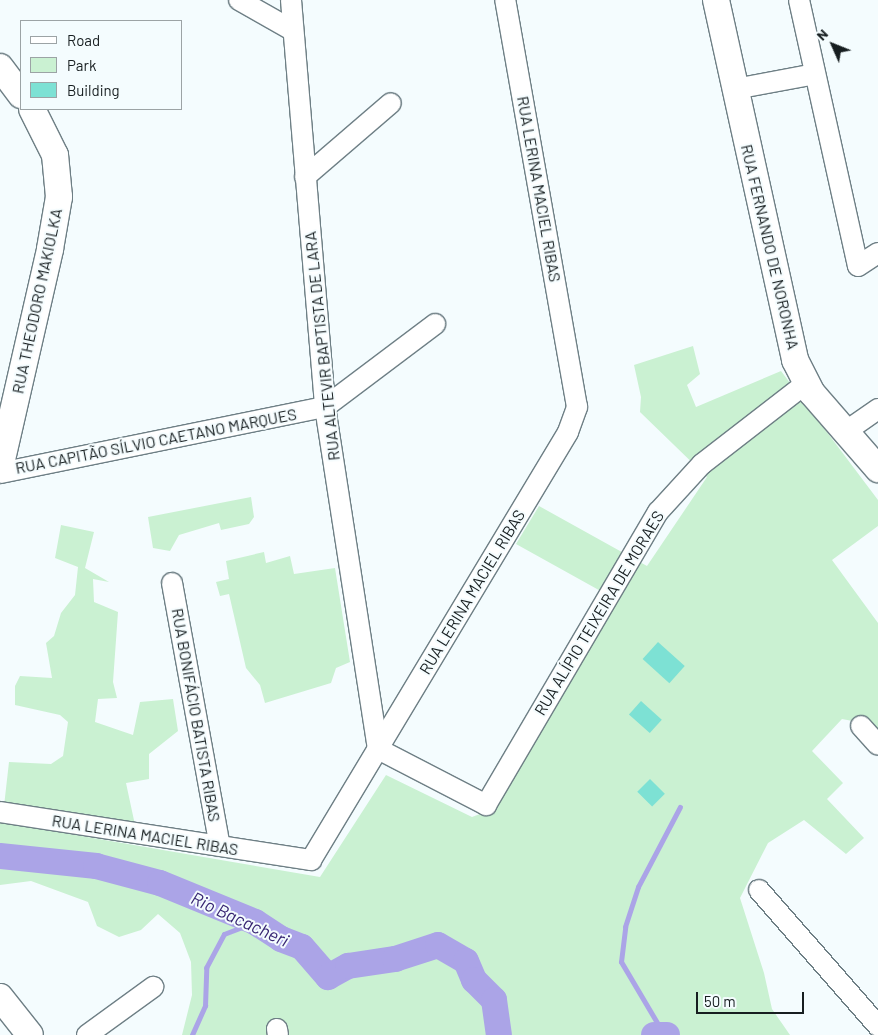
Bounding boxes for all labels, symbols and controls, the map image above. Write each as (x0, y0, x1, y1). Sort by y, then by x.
legend (20, 20, 182, 110)
north arrow (808, 20, 858, 70)
text: N (813, 25, 831, 43)
text: Road (67, 31, 100, 49)
text: Park (67, 56, 96, 74)
text: Building (67, 81, 120, 99)
street label: RUA LERINA MACIEL RIBAS (513, 95, 565, 283)
street label: RUA FERNANDO DE NORONHA (737, 143, 803, 351)
street label: RUA THEODORO MAKIOLKA (8, 207, 66, 395)
street label: RUA ALTEVIR BAPTISTA DE LARA (300, 230, 344, 462)
street label: RUA CAPITÃO SÍLVIO CAETANO MARQUES (14, 404, 298, 478)
street label: RUA LERINA MACIEL RIBAS (415, 506, 529, 678)
street label: RUA ALÍPIO TEIXEIRA DE MORAES (530, 507, 668, 719)
street label: RUA BONIFÁCIO BATISTA RIBAS (168, 607, 224, 823)
street label: RUA LERINA MACIEL RIBAS (51, 811, 239, 859)
water label: Rio Bacacheri (188, 887, 292, 951)
scale bar (698, 982, 806, 1014)
text: 50 m (704, 992, 736, 1010)

